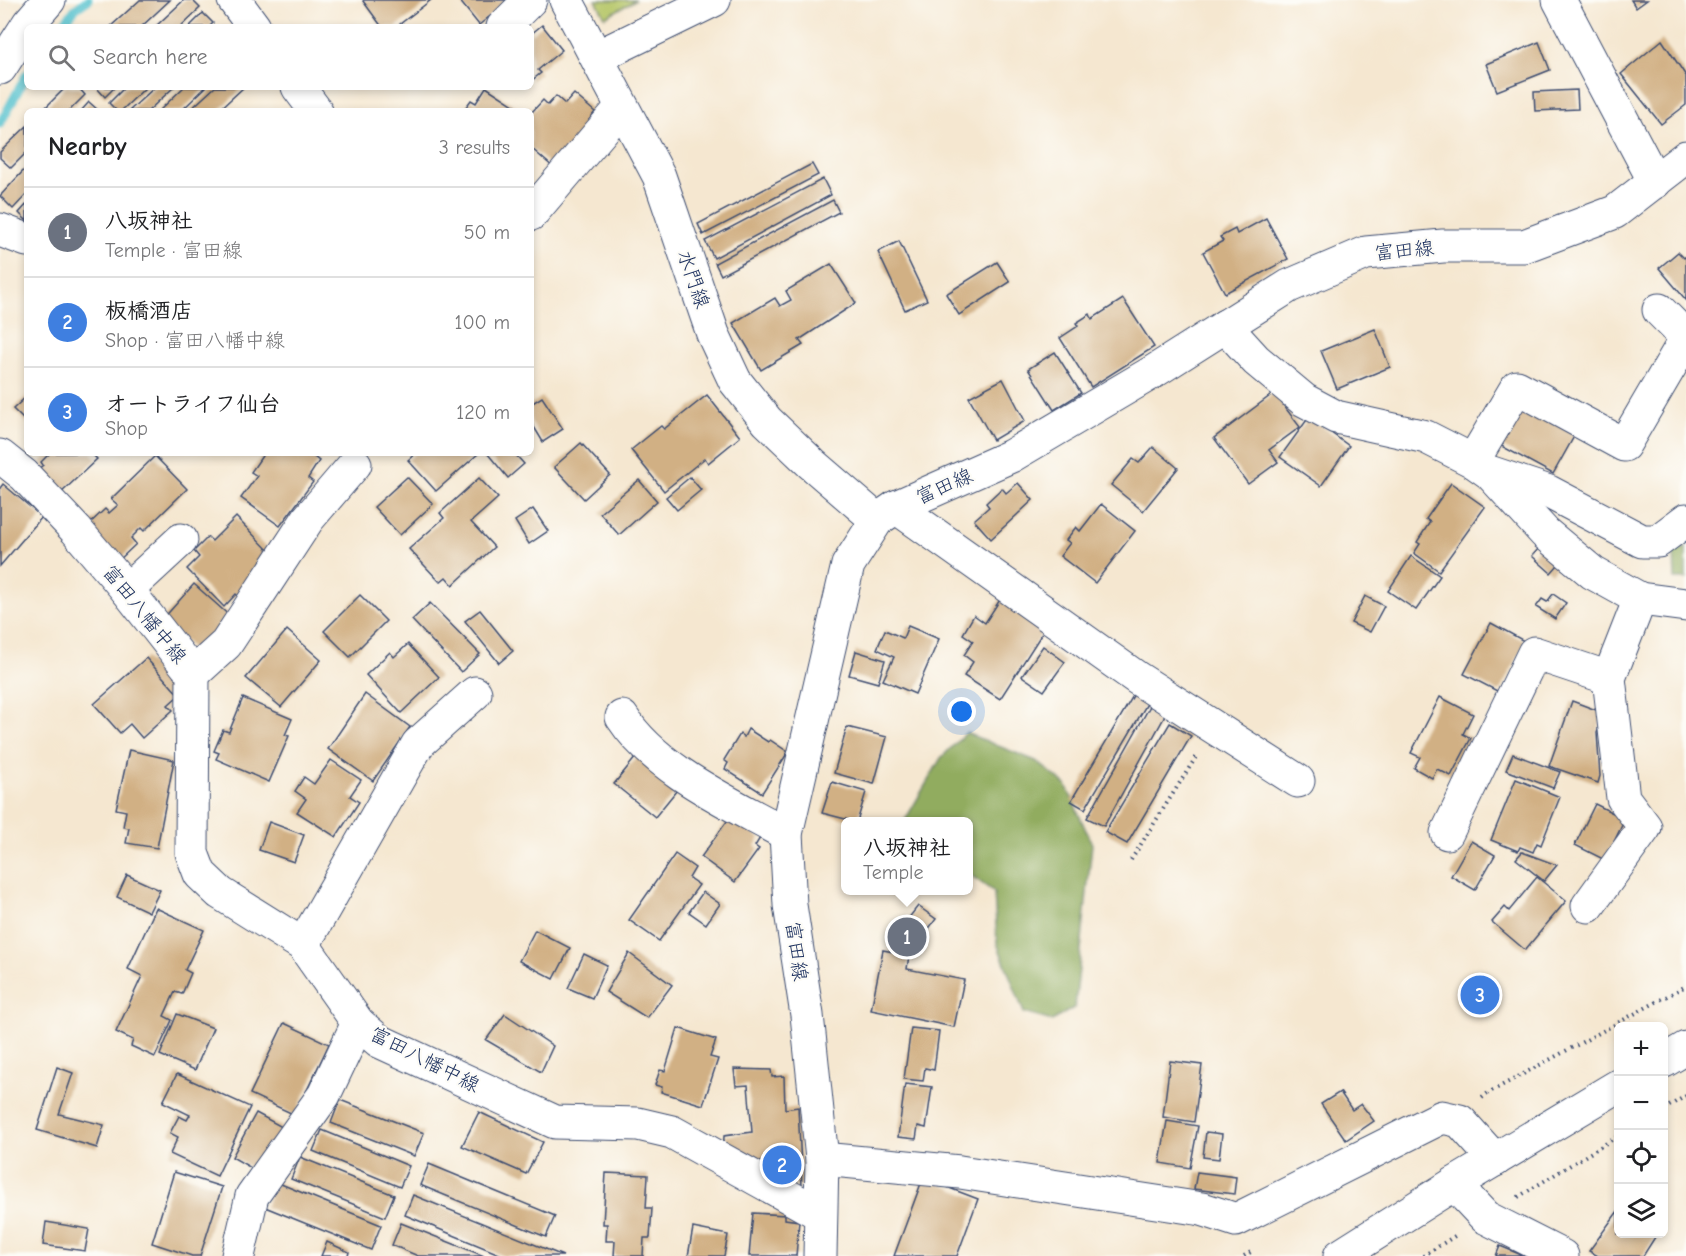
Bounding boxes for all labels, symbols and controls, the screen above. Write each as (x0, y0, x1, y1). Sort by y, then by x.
search box (24, 24, 534, 90)
icon: search (45, 41, 78, 74)
text: Search here (93, 44, 208, 70)
text: Nearby (48, 132, 127, 162)
text: 3 results (439, 136, 510, 159)
text: 八坂神社 (105, 208, 193, 234)
text: 1 (64, 221, 71, 244)
text: 50 m (464, 221, 510, 244)
street label: 富田線 (1373, 236, 1435, 265)
text: Temple · 富田線 (105, 239, 242, 262)
street label: 水門線 (673, 247, 714, 311)
text: 板橋酒店 (105, 298, 193, 324)
text: 2 (63, 311, 72, 334)
text: 100 m (455, 311, 510, 334)
text: Shop · 富田八幡中線 (105, 329, 285, 352)
text: オートライフ仙台 (105, 391, 281, 417)
text: 3 (63, 401, 72, 424)
text: 120 m (456, 401, 510, 424)
text: Shop (105, 417, 148, 440)
street label: 富田線 (912, 464, 976, 509)
street label: 富田八幡中線 (98, 560, 191, 668)
your location (947, 697, 976, 726)
popup (841, 817, 973, 895)
text: 八坂神社 (863, 835, 951, 861)
text: Temple (863, 861, 923, 884)
pin: 1 (888, 914, 926, 960)
street label: 富田線 (781, 920, 812, 982)
pin: 3 (1460, 972, 1500, 1018)
street label: 富田八幡中線 (366, 1022, 483, 1097)
map controls (1614, 1022, 1668, 1238)
button: + (1614, 1022, 1668, 1076)
button: − (1614, 1076, 1668, 1130)
button: locate (1614, 1130, 1668, 1184)
pin: 2 (762, 1142, 802, 1188)
button: layers (1614, 1184, 1668, 1238)

